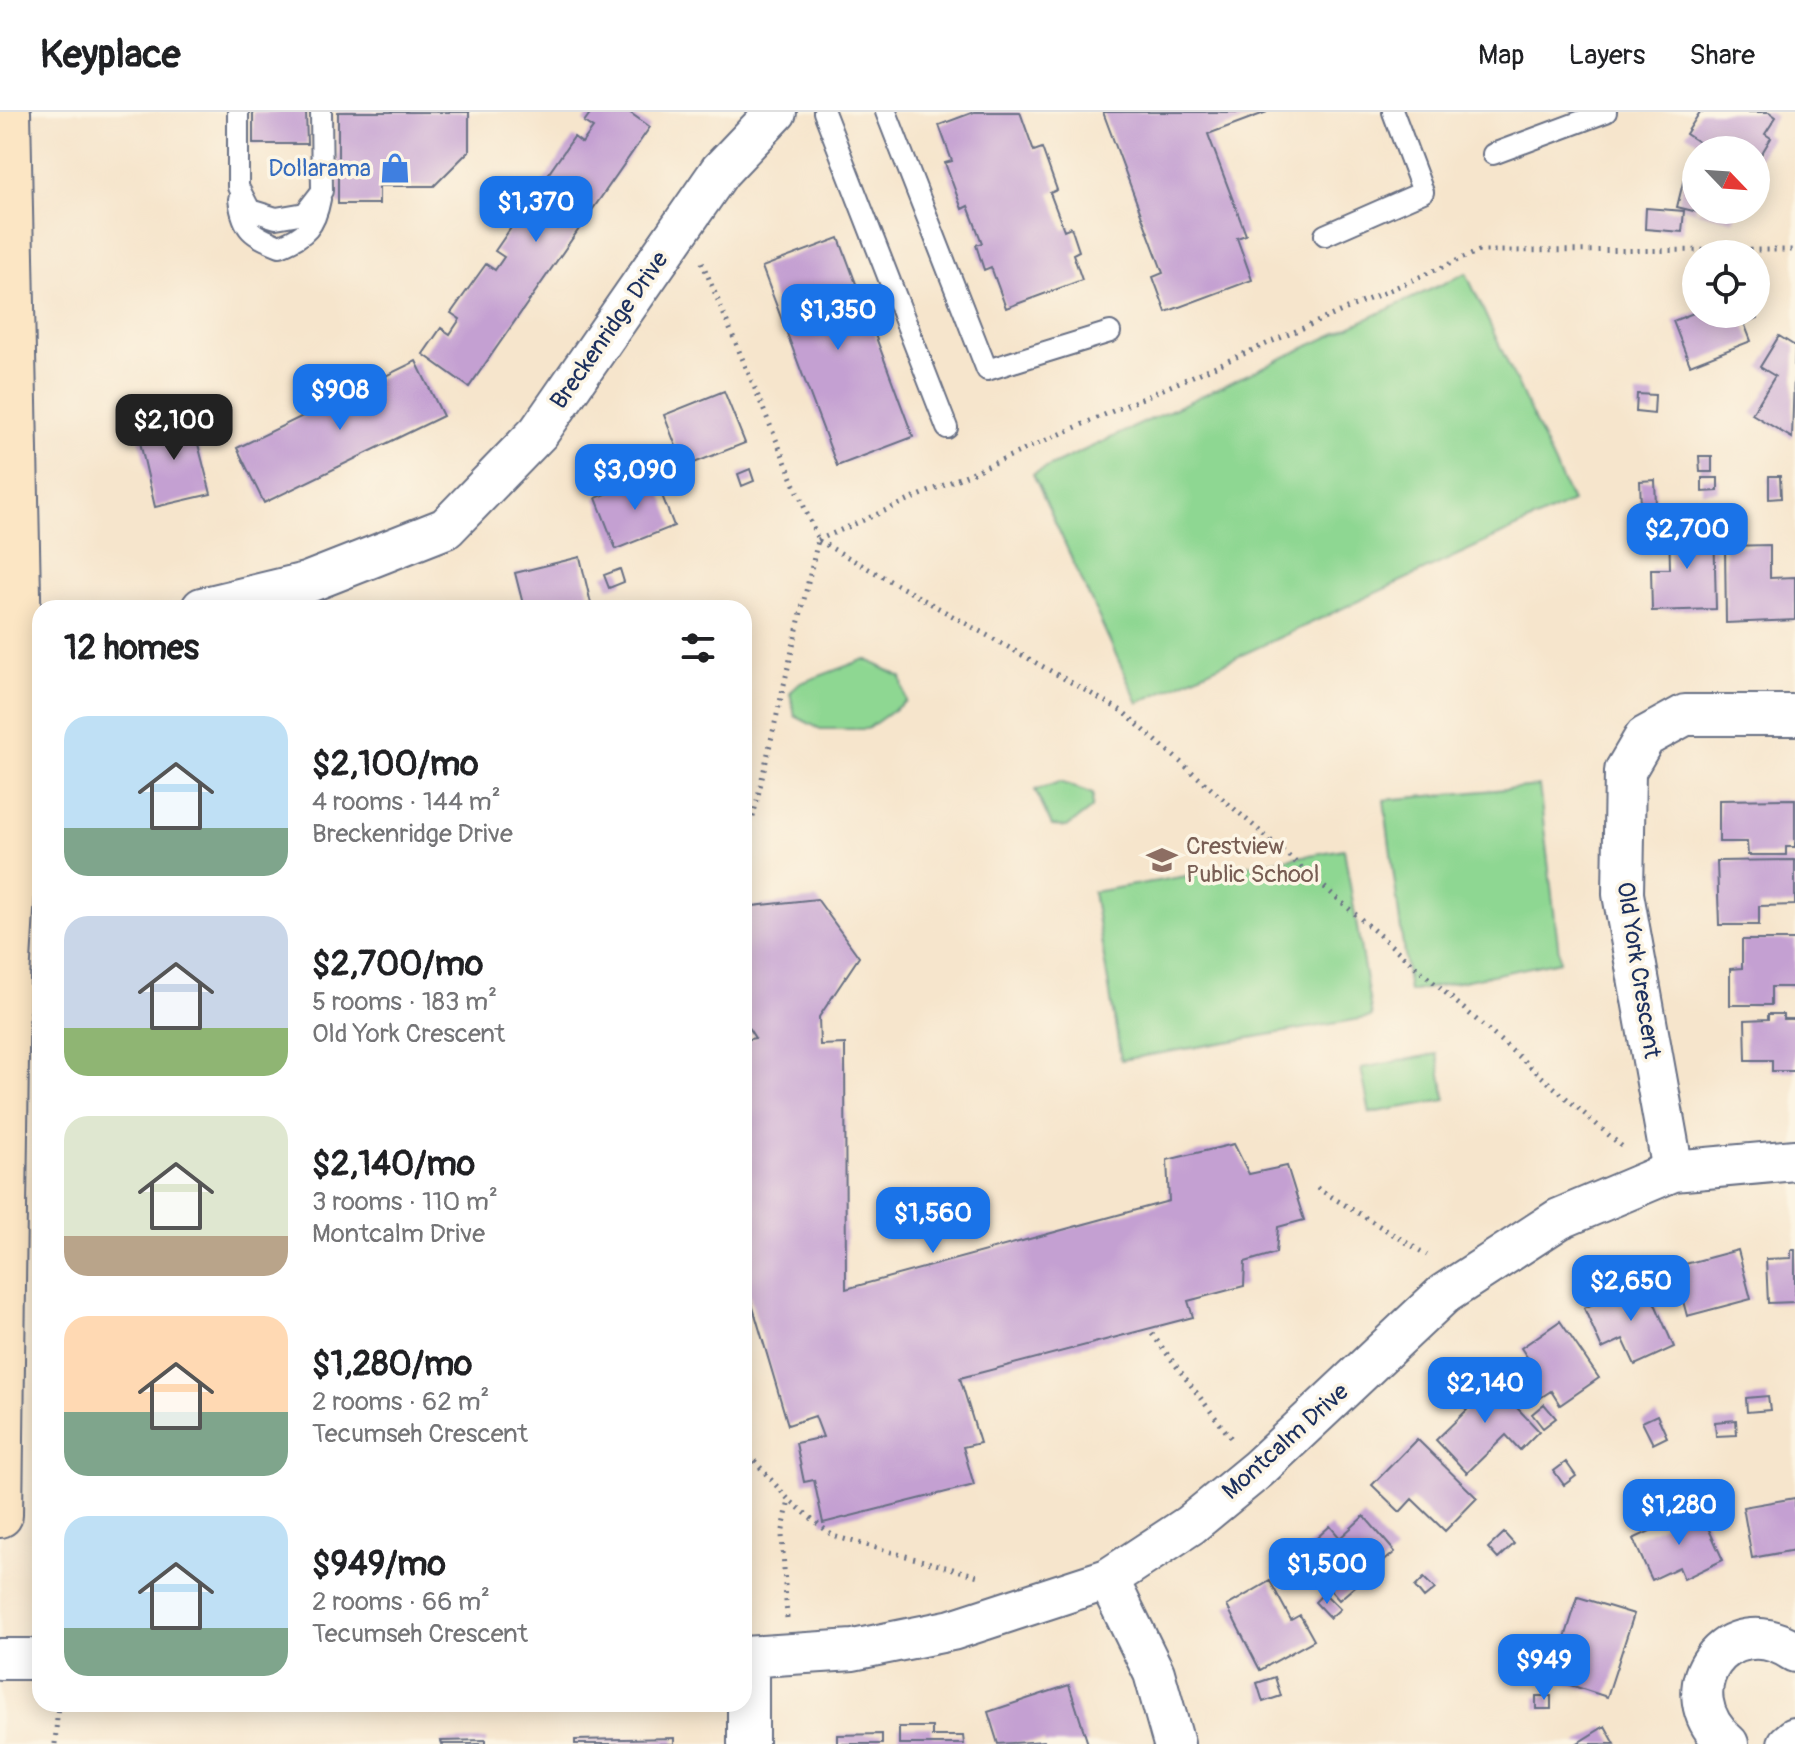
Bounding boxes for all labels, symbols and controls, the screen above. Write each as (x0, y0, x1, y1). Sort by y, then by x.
text: Keyplace (40, 31, 181, 79)
text: Map (1478, 38, 1524, 73)
text: Layers (1568, 38, 1645, 73)
text: Share (1689, 38, 1755, 73)
north arrow (1682, 136, 1770, 224)
map controls (1682, 136, 1770, 328)
shop icon: Dollarama (378, 151, 412, 185)
place label: Dollarama (268, 154, 371, 183)
pin: $1,370 (471, 176, 601, 244)
text: $1,370 (498, 186, 574, 218)
button: locate (1682, 240, 1770, 328)
street label: Breckenridge Drive (544, 246, 675, 415)
pin: $1,350 (773, 284, 903, 352)
text: $1,350 (799, 294, 877, 326)
pin: $908 (293, 364, 387, 432)
text: $908 (311, 374, 369, 406)
pin: $2,100 (109, 394, 239, 462)
text: $2,100 (134, 404, 214, 436)
pin: $3,090 (570, 444, 700, 512)
text: $3,090 (593, 454, 677, 486)
pin: $2,700 (1622, 503, 1752, 571)
text: $2,700 (1645, 513, 1729, 545)
icon: filters (676, 626, 720, 670)
text: 12 homes (64, 627, 199, 670)
text: $2,100/mo (312, 743, 478, 786)
icon: home (128, 748, 224, 844)
text: 4 rooms · 144 m² (312, 786, 501, 818)
text: Breckenridge Drive (312, 818, 513, 850)
place label: Crestview Public School (1186, 832, 1319, 889)
school or university icon: Crestview Public School (1145, 843, 1179, 877)
street label: Old York Crescent (1610, 880, 1667, 1061)
text: $2,700/mo (312, 943, 483, 986)
icon: home (128, 948, 224, 1044)
text: 5 rooms · 183 m² (312, 986, 497, 1018)
text: Old York Crescent (312, 1018, 505, 1050)
text: $2,140/mo (312, 1143, 475, 1186)
icon: home (128, 1148, 224, 1244)
text: 3 rooms · 110 m² (312, 1186, 498, 1218)
pin: $1,560 (868, 1187, 998, 1255)
text: $1,560 (894, 1197, 972, 1229)
text: Montcalm Drive (312, 1218, 485, 1250)
pin: $2,650 (1566, 1255, 1696, 1323)
text: $2,650 (1590, 1265, 1672, 1297)
text: $1,280/mo (312, 1343, 472, 1386)
icon: home (128, 1348, 224, 1444)
pin: $2,140 (1420, 1357, 1550, 1425)
text: $2,140 (1446, 1367, 1524, 1399)
street label: Montcalm Drive (1216, 1377, 1355, 1506)
text: 2 rooms · 62 m² (312, 1386, 489, 1418)
text: Tecumseh Crescent (312, 1418, 528, 1450)
pin: $1,280 (1614, 1479, 1744, 1547)
text: $1,280 (1641, 1489, 1717, 1521)
pin: $1,500 (1262, 1538, 1392, 1606)
text: $949/mo (312, 1543, 446, 1586)
icon: home (128, 1548, 224, 1644)
text: $1,500 (1287, 1548, 1367, 1580)
text: 2 rooms · 66 m² (312, 1586, 490, 1618)
text: Tecumseh Crescent (312, 1618, 528, 1650)
pin: $949 (1497, 1634, 1591, 1702)
text: $949 (1516, 1644, 1572, 1676)

